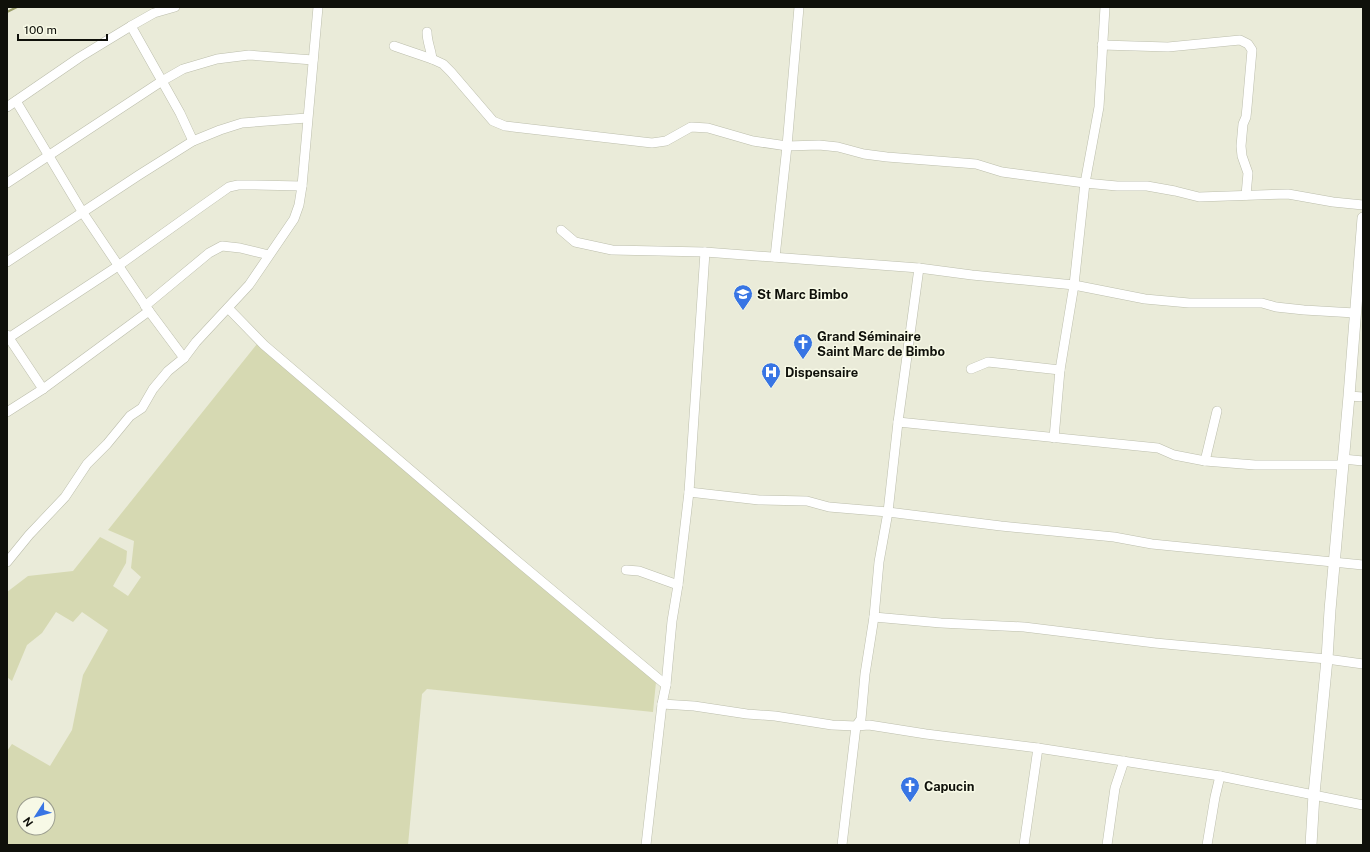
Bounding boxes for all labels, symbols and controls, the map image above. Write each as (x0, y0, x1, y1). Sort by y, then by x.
scale bar (18, 16, 107, 42)
text: 100 m (24, 23, 57, 37)
school or university icon: St Marc Bimbo (732, 283, 754, 311)
place label: St Marc Bimbo (757, 287, 848, 302)
place label: Grand Séminaire Saint Marc de Bimbo (817, 329, 945, 359)
church icon: Grand Séminaire Saint Marc de Bimbo (792, 332, 814, 360)
hospital icon: Dispensaire (760, 361, 782, 389)
place label: Dispensaire (785, 365, 858, 380)
church icon: Capucin (899, 775, 921, 803)
place label: Capucin (924, 779, 974, 794)
north arrow (16, 796, 56, 836)
text: N (21, 815, 35, 829)

